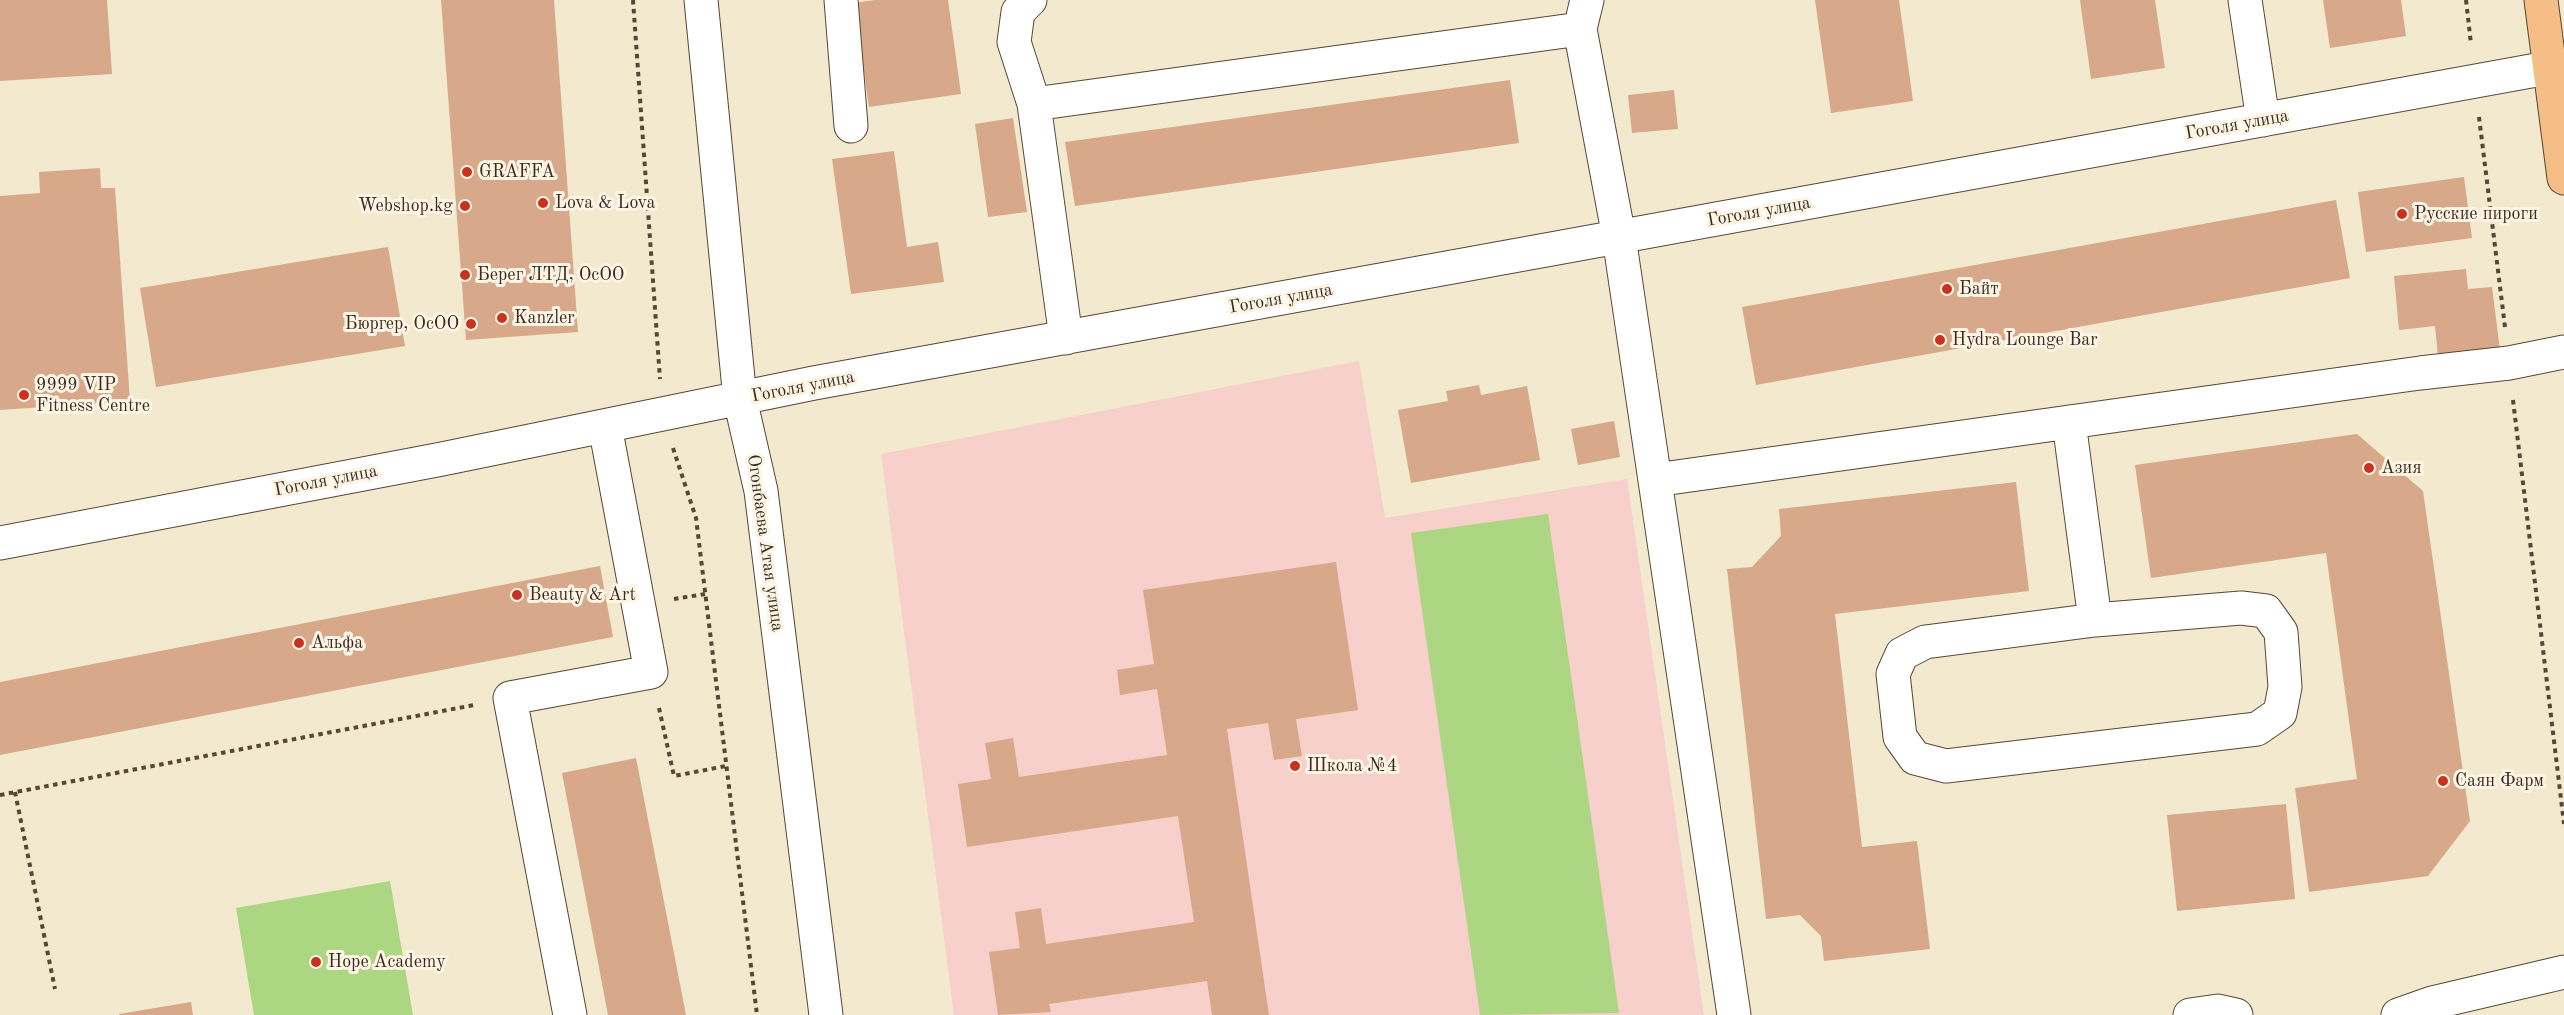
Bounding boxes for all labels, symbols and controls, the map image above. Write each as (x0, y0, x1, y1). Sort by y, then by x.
street label: Гоголя улица (2184, 105, 2290, 145)
place label: GRAFFA (479, 161, 555, 183)
marker: GRAFFA (460, 165, 474, 179)
place label: Lova & Lova (555, 192, 655, 214)
street label: Гоголя улица (1706, 192, 1812, 232)
place label: Webshop.kg (358, 195, 453, 217)
marker: Lova & Lova (536, 196, 550, 210)
marker: Webshop.kg (458, 199, 472, 213)
place label: Русские пироги (2414, 203, 2538, 225)
marker: Русские пироги (2395, 207, 2409, 221)
place label: Берег ЛТД, ОсОО (477, 264, 624, 286)
marker: Берег ЛТД, ОсОО (458, 268, 472, 282)
place label: Байт (1959, 278, 1999, 300)
street label: Гоголя улица (1228, 279, 1334, 319)
marker: Байт (1940, 282, 1954, 296)
place label: Kanzler (514, 307, 575, 329)
marker: Kanzler (495, 311, 509, 325)
place label: Бюргер, ОсОО (345, 313, 459, 335)
marker: Бюргер, ОсОО (464, 317, 478, 331)
place label: Hydra Lounge Bar (1952, 329, 2098, 351)
marker: Hydra Lounge Bar (1933, 333, 1947, 347)
street label: Гоголя улица (750, 366, 856, 408)
place label: 9999 VIP Fitness Centre (36, 374, 150, 416)
marker: 9999 VIP Fitness Centre (17, 388, 31, 402)
street label: Огонбаева Атая улица (742, 453, 788, 633)
place label: Азия (2381, 457, 2422, 479)
street label: Гоголя улица (273, 460, 379, 502)
marker: Азия (2362, 461, 2376, 475)
place label: Beauty & Art (529, 584, 636, 606)
marker: Beauty & Art (510, 588, 524, 602)
place label: Альфа (311, 632, 363, 654)
marker: Альфа (292, 636, 306, 650)
place label: Школа №4 (1307, 755, 1397, 777)
marker: Школа №4 (1288, 759, 1302, 773)
place label: Саян Фарм (2455, 770, 2544, 792)
marker: Саян Фарм (2436, 774, 2450, 788)
place label: Hope Academy (328, 951, 446, 973)
marker: Hope Academy (309, 955, 323, 969)

